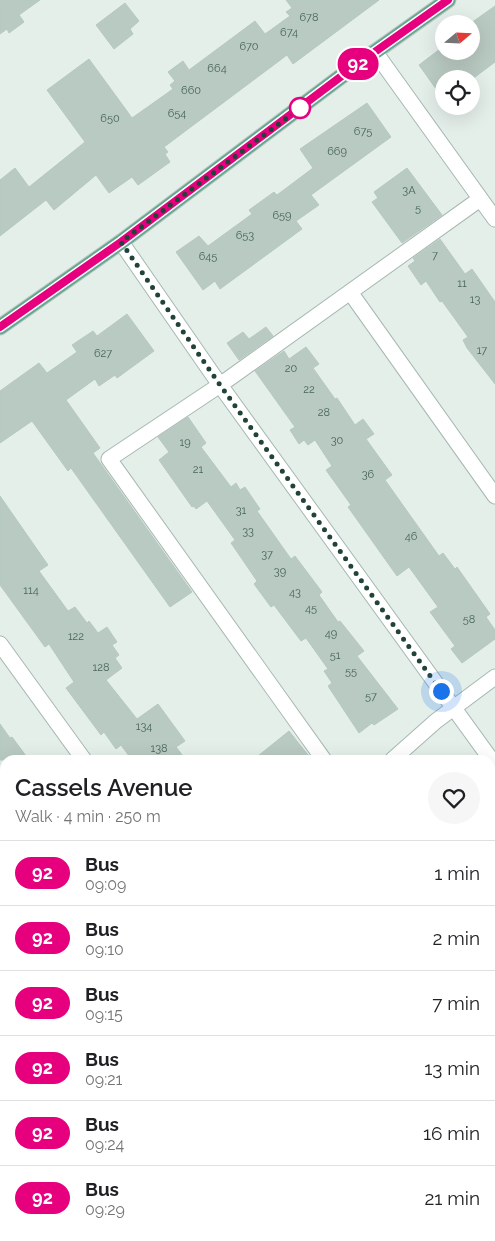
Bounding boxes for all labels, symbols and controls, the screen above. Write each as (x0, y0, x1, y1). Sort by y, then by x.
house number: 678 (299, 11, 319, 24)
north arrow (435, 15, 480, 60)
map controls (435, 15, 480, 115)
house number: 674 (280, 26, 298, 39)
house number: 670 (239, 40, 259, 53)
line badge: 92 (336, 48, 380, 80)
text: 92 (348, 53, 368, 74)
house number: 664 (207, 62, 227, 75)
button: locate (435, 70, 480, 115)
house number: 660 (181, 84, 201, 97)
unlabelled marker (289, 97, 311, 119)
house number: 654 (168, 107, 186, 120)
house number: 650 (100, 112, 120, 125)
house number: 675 (354, 125, 372, 138)
house number: 669 (327, 145, 347, 158)
house number: 3A (402, 184, 416, 197)
house number: 5 (415, 202, 421, 215)
house number: 659 (272, 209, 292, 222)
house number: 653 (236, 229, 254, 242)
house number: 7 (432, 249, 438, 262)
house number: 645 (199, 250, 217, 263)
house number: 11 (457, 277, 467, 290)
house number: 13 (470, 293, 480, 306)
house number: 17 (477, 344, 487, 357)
house number: 627 (94, 347, 112, 360)
house number: 20 (285, 362, 297, 375)
house number: 22 (303, 383, 315, 396)
house number: 28 (318, 406, 330, 419)
house number: 30 (331, 434, 344, 447)
house number: 19 (179, 436, 191, 449)
house number: 21 (193, 463, 204, 476)
house number: 36 (362, 468, 375, 481)
house number: 31 (236, 504, 247, 517)
house number: 33 (242, 525, 254, 538)
house number: 46 (405, 530, 418, 543)
house number: 37 (261, 548, 273, 561)
house number: 39 (274, 565, 286, 578)
house number: 114 (23, 584, 39, 597)
house number: 43 (289, 586, 301, 599)
house number: 45 (305, 602, 317, 615)
house number: 58 (463, 613, 475, 626)
house number: 49 (325, 627, 337, 640)
house number: 122 (68, 630, 84, 643)
house number: 51 (330, 649, 341, 662)
house number: 128 (93, 661, 109, 674)
house number: 55 (345, 665, 357, 678)
your location (429, 679, 454, 704)
house number: 57 (365, 690, 377, 703)
house number: 134 (136, 720, 152, 733)
house number: 138 (150, 742, 168, 755)
button: heart (428, 772, 480, 824)
text: Cassels Avenue (15, 773, 193, 802)
text: Walk · 4 min · 250 m (15, 807, 161, 826)
text: Bus (85, 853, 119, 875)
text: 92 (32, 862, 53, 883)
text: 1 min (434, 862, 480, 884)
text: 09:09 (85, 875, 126, 894)
text: Bus (85, 918, 119, 940)
text: 92 (32, 927, 53, 948)
text: 2 min (433, 927, 480, 949)
text: 09:10 (85, 940, 124, 959)
text: Bus (85, 983, 119, 1005)
text: 92 (32, 992, 53, 1013)
text: 7 min (432, 992, 480, 1014)
text: 09:15 (85, 1005, 123, 1024)
text: Bus (85, 1048, 119, 1070)
text: 92 (32, 1057, 53, 1078)
text: 13 min (424, 1057, 480, 1079)
text: 09:21 (85, 1070, 122, 1089)
text: Bus (85, 1113, 119, 1135)
text: 92 (32, 1122, 53, 1143)
text: 16 min (423, 1122, 480, 1144)
text: 09:24 (85, 1135, 124, 1154)
text: Bus (85, 1178, 119, 1200)
text: 92 (32, 1187, 53, 1208)
text: 21 min (424, 1187, 480, 1209)
text: 09:29 (85, 1200, 125, 1219)

